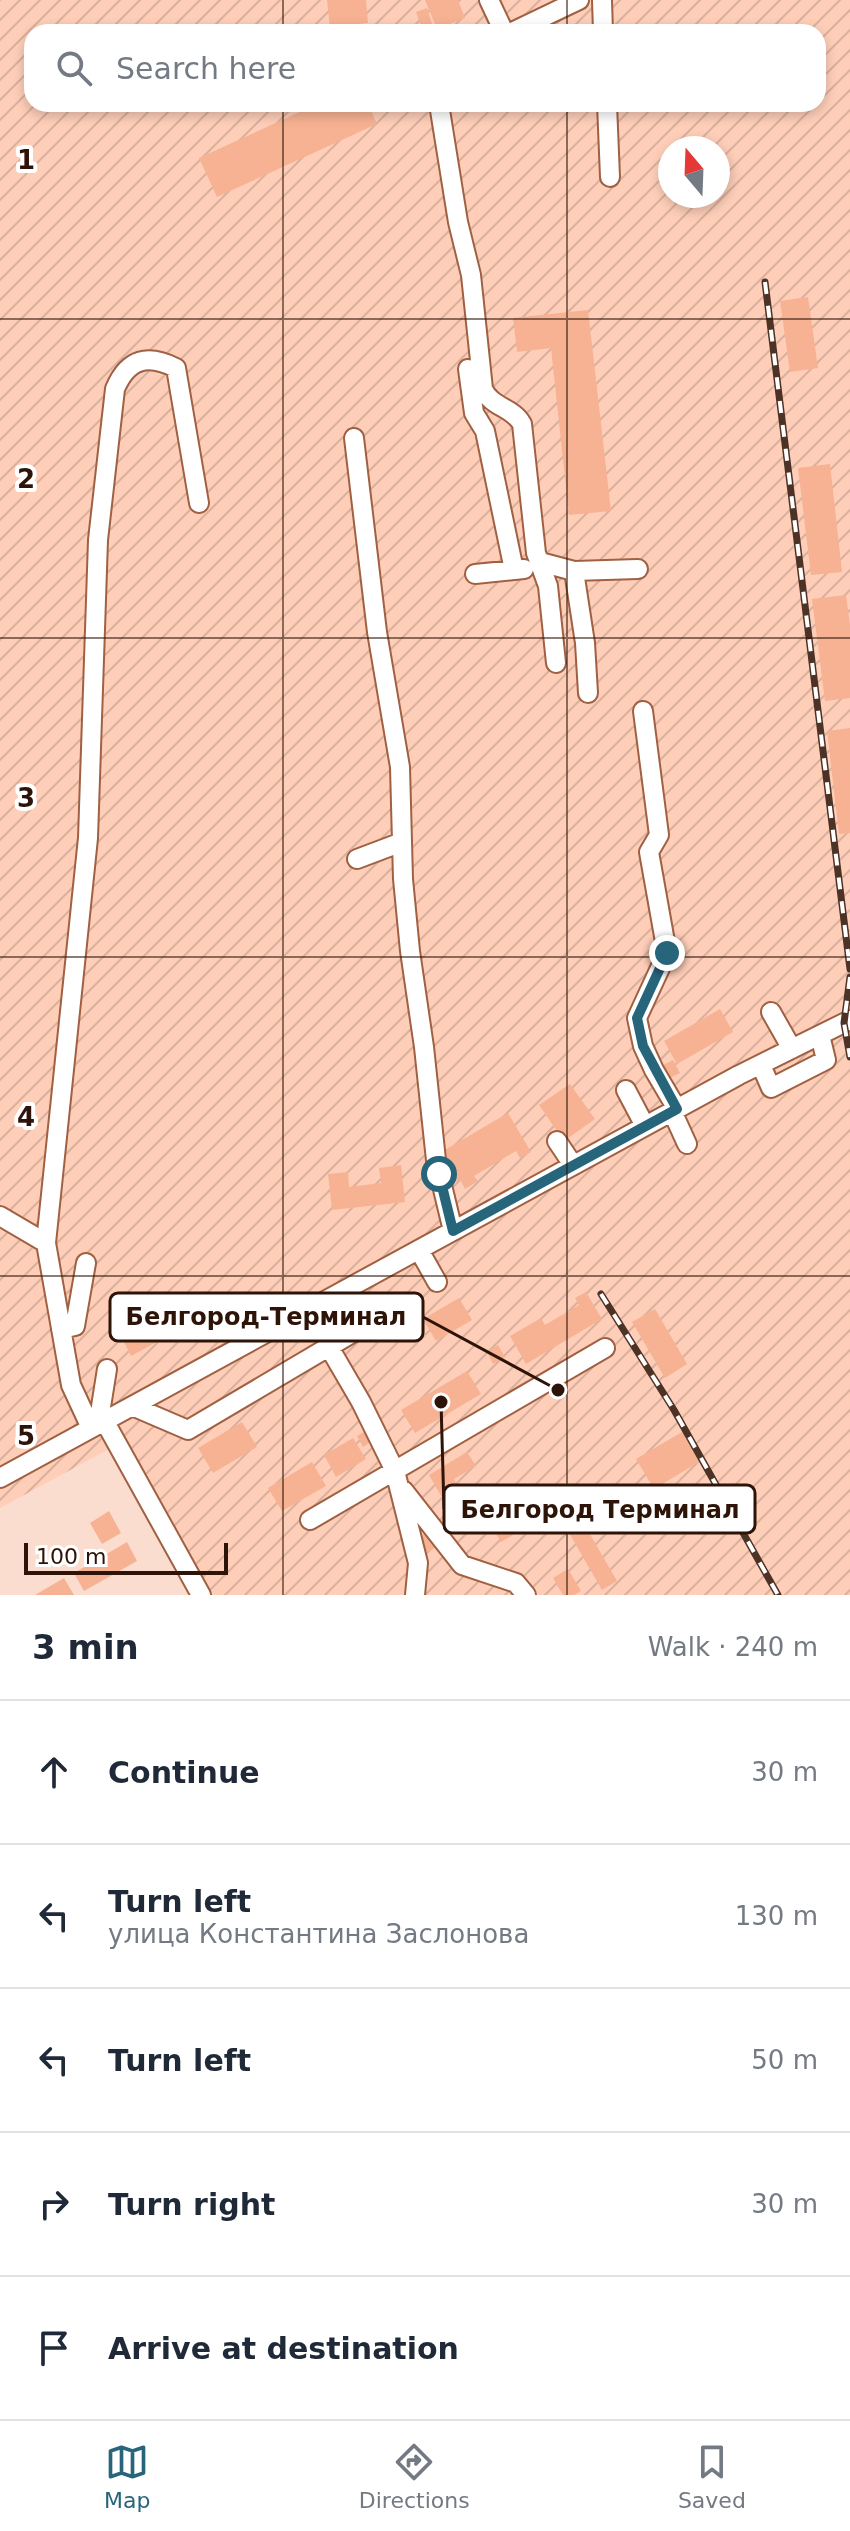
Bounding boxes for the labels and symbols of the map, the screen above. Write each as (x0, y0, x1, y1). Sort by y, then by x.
north arrow (658, 136, 730, 208)
text: 1 (17, 145, 35, 175)
text: 2 (17, 464, 35, 494)
text: 3 (17, 783, 35, 813)
route end (649, 935, 685, 971)
text: 4 (17, 1102, 35, 1132)
route start (421, 1156, 457, 1192)
callout: Белгород-Терминал (110, 1293, 423, 1341)
text: Белгород-Терминал (126, 1303, 406, 1331)
text: 5 (17, 1421, 35, 1451)
callout: Белгород Терминал (444, 1485, 755, 1533)
text: Белгород Терминал (460, 1496, 740, 1524)
scale bar (24, 1539, 228, 1575)

